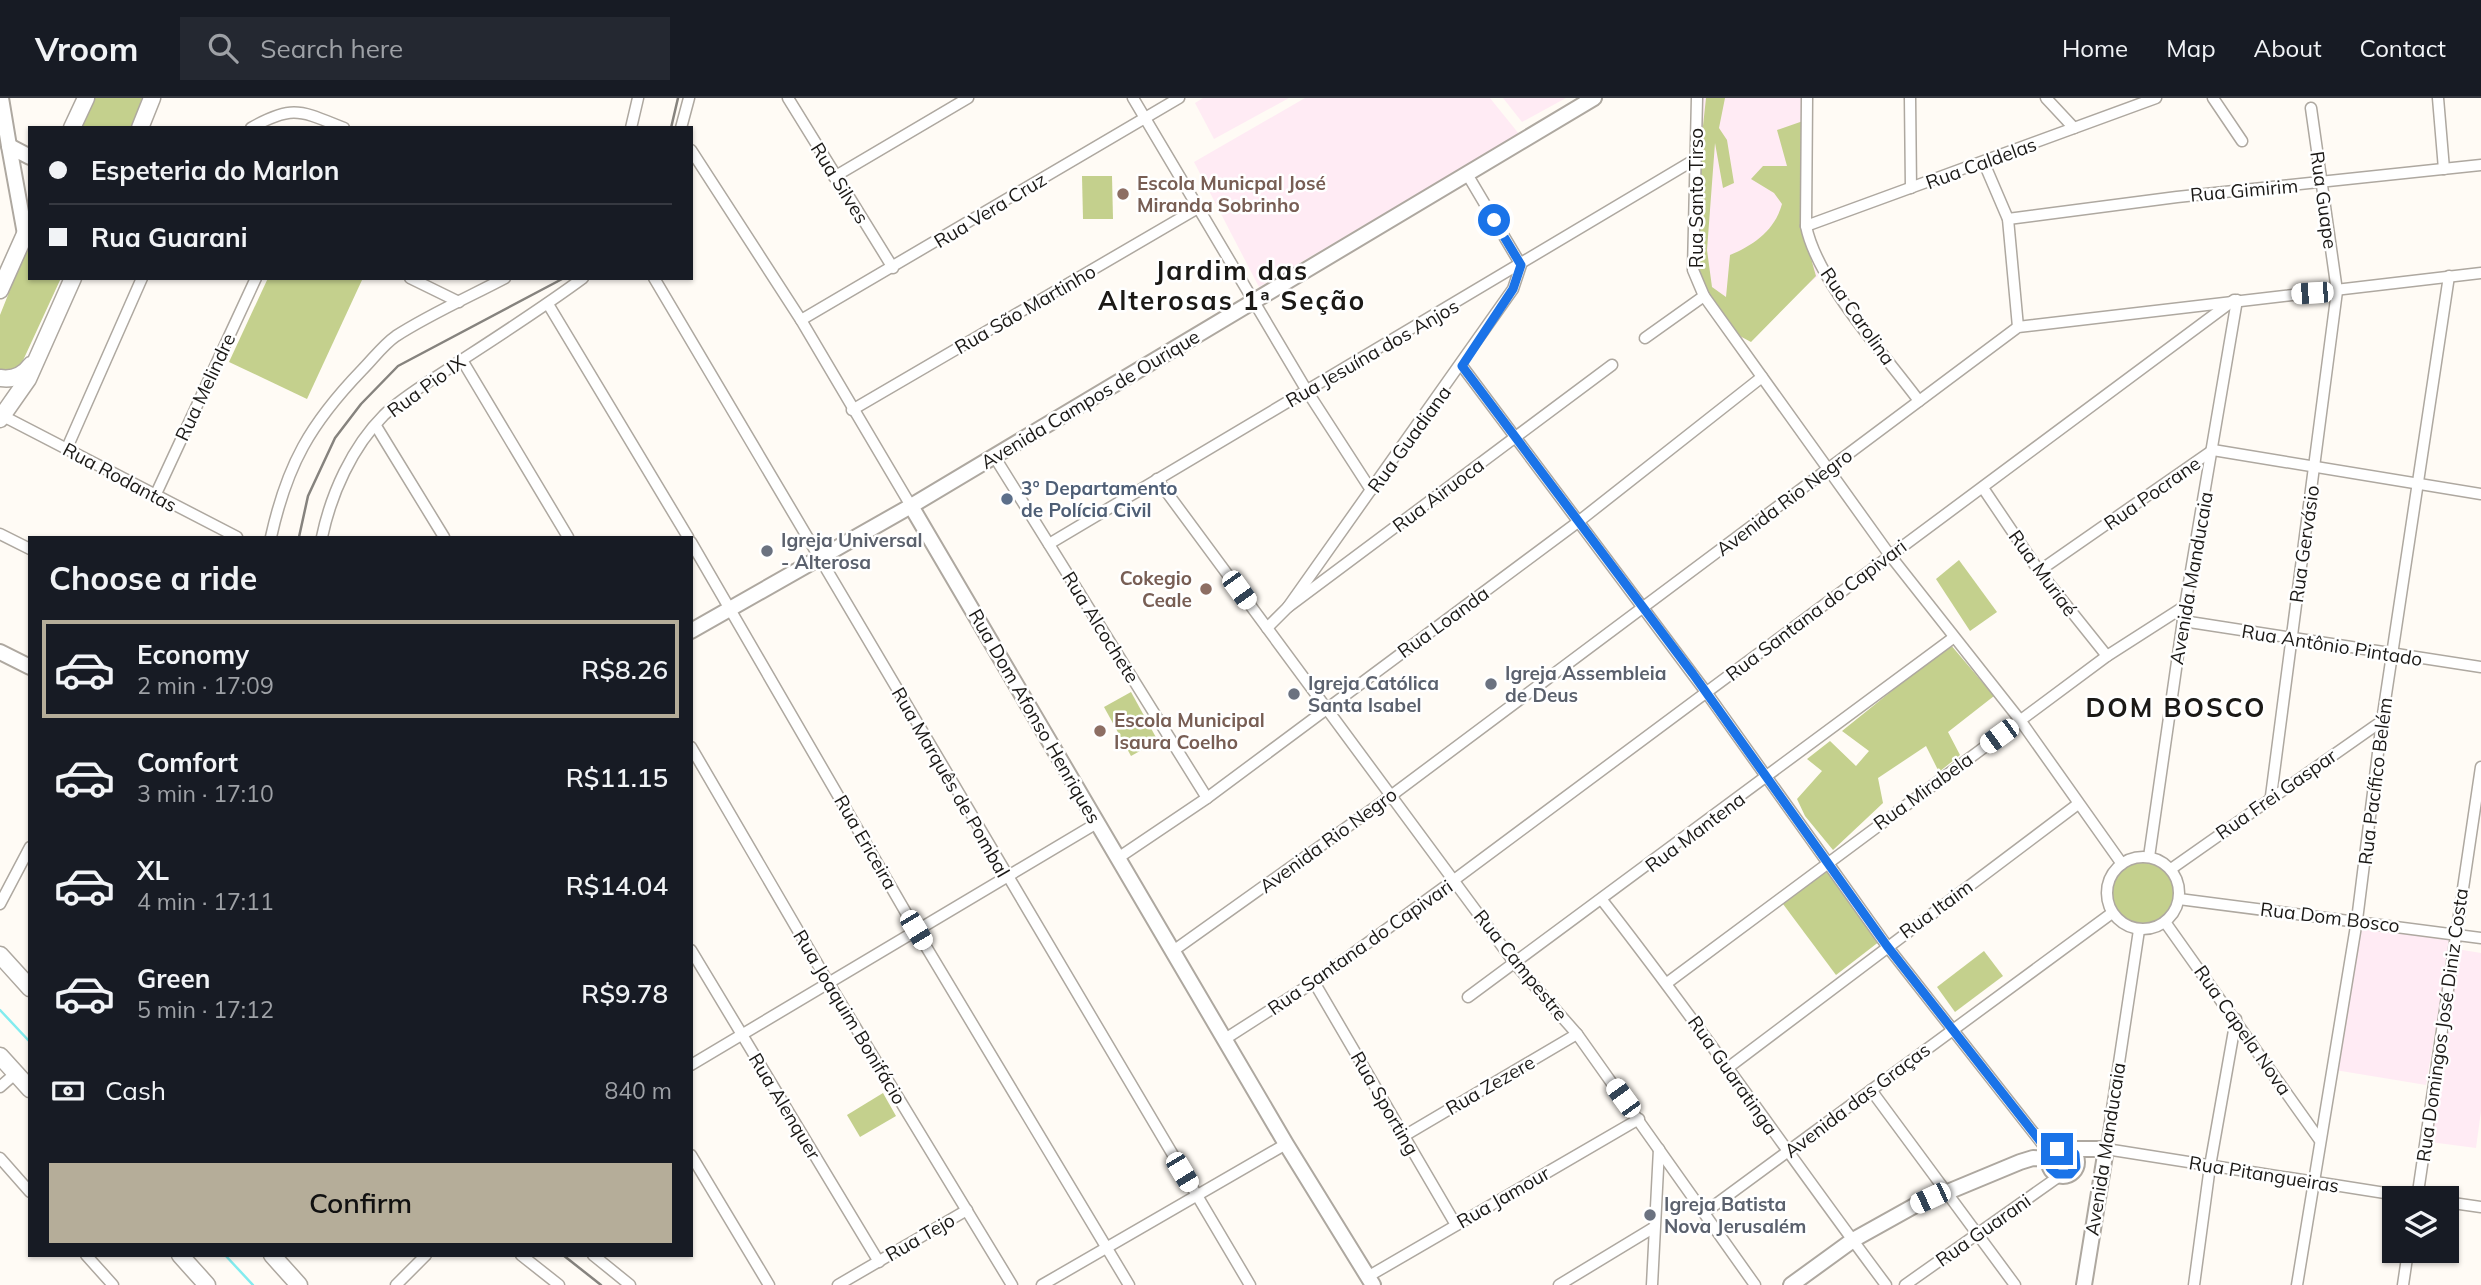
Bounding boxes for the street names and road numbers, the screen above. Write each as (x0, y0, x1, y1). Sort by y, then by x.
street label: Rua Santo Tirso (1684, 128, 1708, 268)
street label: Rua Caldelas (1922, 132, 2040, 194)
street label: Rua Silves (806, 138, 874, 228)
street label: Rua Guape (2305, 150, 2343, 250)
street label: Rua Vera Cruz (929, 167, 1051, 253)
street label: Rua Gimirim (2189, 173, 2299, 207)
street label: Rua São Martinho (950, 259, 1100, 359)
street label: Rua Carolina (1816, 263, 1900, 369)
street label: Rua Jesuína dos Anjos (1281, 294, 1463, 412)
street label: Avenida Campos de Ourique (976, 324, 1204, 474)
street label: Rua Melindre (170, 329, 240, 445)
street label: Rua Pio IX (382, 349, 470, 422)
street label: Rua Guadiana (1362, 381, 1456, 497)
street label: Rua Rodantas (59, 437, 181, 517)
street label: Avenida Rio Negro (1711, 443, 1857, 561)
street label: Rua Pocrane (2099, 451, 2205, 535)
street label: Rua Airuoca (1387, 453, 1489, 537)
street label: Rua Gervásio (2284, 484, 2324, 604)
street label: Avenida Manducaia (2164, 490, 2218, 666)
street label: Rua Muriaé (2004, 525, 2082, 621)
street label: Rua Santana do Capivari (1721, 534, 1911, 686)
street label: Rua Alcochete (1057, 567, 1145, 687)
street label: Rua Loanda (1393, 581, 1493, 663)
street label: Rua Dom Afonso Henriques (964, 604, 1106, 828)
street label: Rua Antônio Pintado (2240, 619, 2424, 671)
street label: Rua Marquês de Pombal (887, 683, 1015, 881)
street label: Rua Pacífico Belém (2353, 696, 2397, 866)
street label: Rua Frei Gaspar (2211, 743, 2341, 845)
street label: Rua Mirabela (1869, 747, 1977, 835)
street label: Avenida Rio Negro (1254, 782, 1402, 898)
street label: Rua Mantena (1640, 787, 1750, 877)
street label: Rua Ericeira (829, 790, 903, 894)
street label: Rua Santana do Capivari (1263, 874, 1457, 1020)
street label: Rua Itaim (1895, 874, 1977, 944)
street label: Rua Domingos José Diniz Costa (2411, 887, 2473, 1163)
street label: Rua Dom Bosco (2259, 897, 2401, 937)
street label: Rua Campestre (1469, 905, 1573, 1025)
street label: Rua Joaquim Bonifácio (788, 925, 912, 1109)
street label: Rua Capela Nova (2189, 960, 2297, 1100)
street label: Rua Guaratinga (1683, 1011, 1783, 1139)
street label: Avenida das Graças (1779, 1037, 1935, 1163)
street label: Rua Sporting (1346, 1047, 1424, 1159)
street label: Rua Alenquer (744, 1048, 826, 1164)
street label: Rua Zezere (1441, 1050, 1539, 1120)
street label: Avenida Manducaia (2079, 1061, 2131, 1237)
street label: Rua Pitangueiras (2187, 1150, 2341, 1198)
street label: Rua Jamour (1452, 1161, 1554, 1233)
street label: Rua Guarani (1931, 1188, 2035, 1272)
street label: Rua Tejo (881, 1208, 959, 1266)

